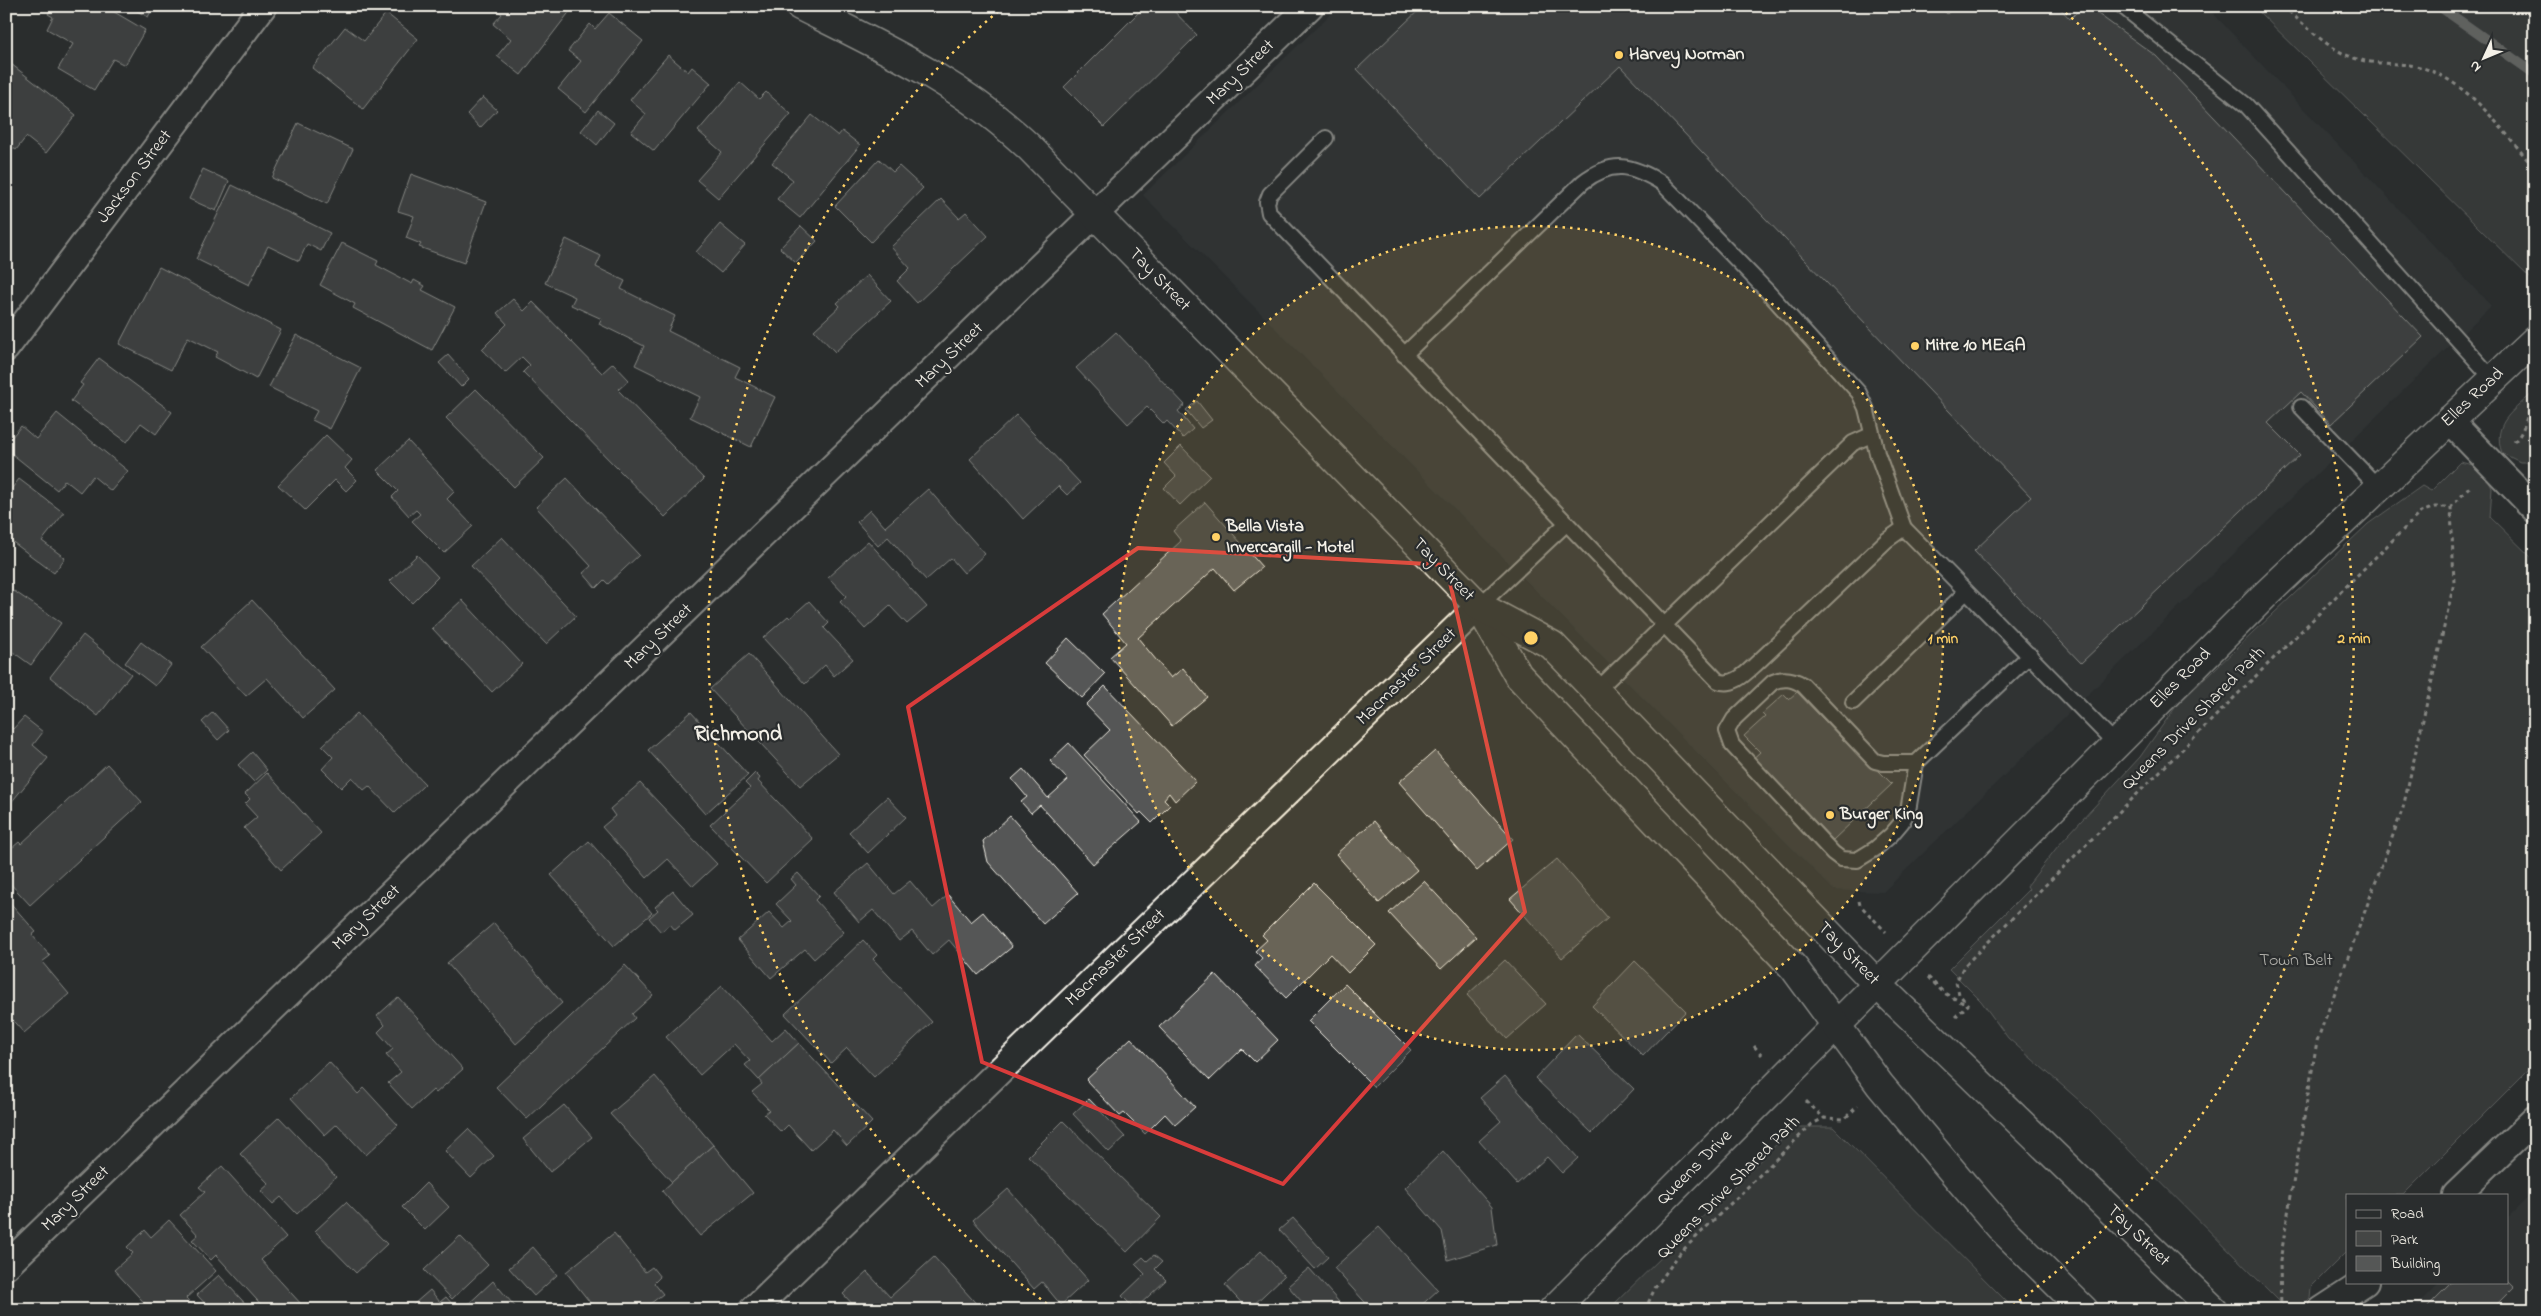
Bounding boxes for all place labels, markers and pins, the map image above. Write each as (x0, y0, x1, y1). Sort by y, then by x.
place label: Harvey Norman (1629, 42, 1745, 69)
marker: Harvey Norman (1613, 49, 1625, 61)
place label: Mitre 10 MEGA (1925, 333, 2026, 359)
marker: Mitre 10 MEGA (1909, 340, 1921, 352)
place label: Bella Vista Invercargill - Motel (1225, 514, 1354, 562)
marker: Bella Vista Invercargill - Motel (1210, 531, 1222, 543)
centre of rings (1522, 629, 1540, 647)
place label: Burger King (1839, 802, 1923, 829)
marker: Burger King (1824, 809, 1836, 821)

